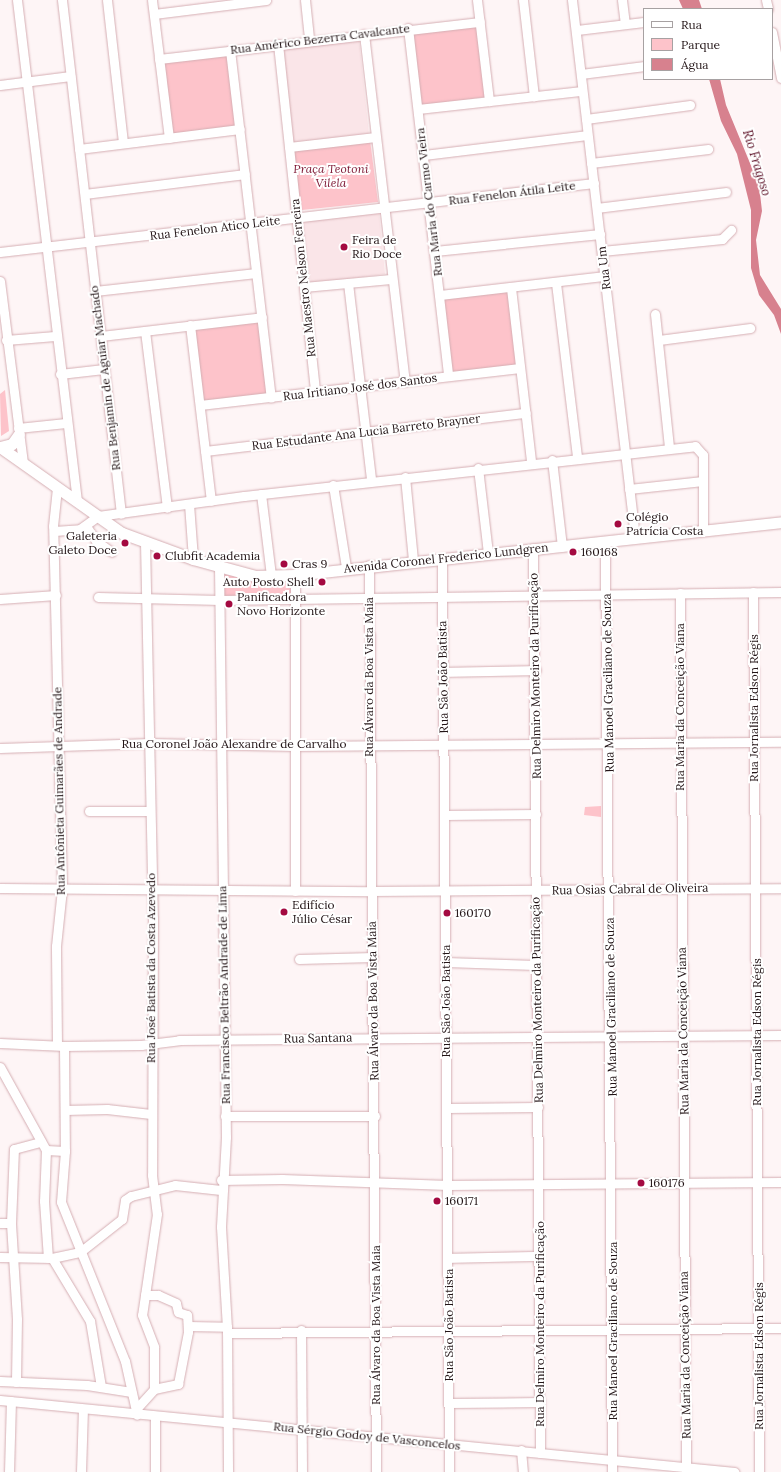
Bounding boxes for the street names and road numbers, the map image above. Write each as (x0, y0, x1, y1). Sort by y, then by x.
street label: Rua Américo Bezerra Cavalcante (229, 21, 411, 57)
street label: Rua Maria do Carmo Vieira (413, 127, 445, 277)
street label: Rua Fenelon Átila Leite (448, 178, 576, 208)
street label: Rua Maestro Nelson Ferreira (288, 198, 318, 358)
street label: Rua Fenelon Atico Leite (149, 213, 281, 243)
street label: Rua Um (594, 245, 614, 291)
street label: Rua Benjamin de Aguiar Machado (86, 285, 124, 471)
street label: Rua Iritiano José dos Santos (282, 370, 438, 404)
street label: Rua Estudante Ana Lucia Barreto Brayner (251, 411, 481, 453)
street label: Avenida Coronel Frederico Lundgren (343, 540, 549, 576)
street label: Rua Delmiro Monteiro da Purificação (526, 573, 544, 779)
street label: Rua Manoel Graciliano de Souza (599, 593, 617, 773)
street label: Rua Álvaro da Boa Vista Maia (362, 597, 376, 757)
street label: Rua São João Batista (435, 620, 451, 734)
street label: Rua Maria da Conceição Viana (673, 623, 687, 791)
street label: Rua Jornalista Edson Régis (747, 634, 761, 782)
street label: Rua Antônieta Guimarães de Andrade (50, 687, 68, 895)
street label: Rua Coronel João Alexandre de Carvalho (122, 737, 346, 751)
street label: Rua José Batista da Costa Azevedo (144, 873, 158, 1063)
street label: Rua Osias Cabral de Oliveira (551, 880, 709, 898)
street label: Rua Francisco Beltrão Andrade de Lima (215, 886, 233, 1104)
street label: Rua Delmiro Monteiro da Purificação (528, 897, 546, 1103)
street label: Rua Manoel Graciliano de Souza (602, 917, 620, 1097)
street label: Rua Álvaro da Boa Vista Maia (364, 921, 382, 1081)
street label: Rua São João Batista (439, 944, 453, 1058)
street label: Rua Maria da Conceição Viana (674, 947, 692, 1115)
street label: Rua Jornalista Edson Régis (750, 958, 764, 1106)
street label: Rua Santana (284, 1030, 352, 1046)
street label: Rua Delmiro Monteiro da Purificação (533, 1221, 547, 1427)
street label: Rua Manoel Graciliano de Souza (606, 1241, 620, 1421)
street label: Rua Álvaro da Boa Vista Maia (369, 1245, 383, 1405)
street label: Rua São João Batista (442, 1268, 456, 1382)
street label: Rua Maria da Conceição Viana (676, 1271, 694, 1439)
street label: Rua Jornalista Edson Régis (752, 1282, 766, 1430)
street label: Rua Sérgio Godoy de Vasconcelos (273, 1419, 461, 1453)

